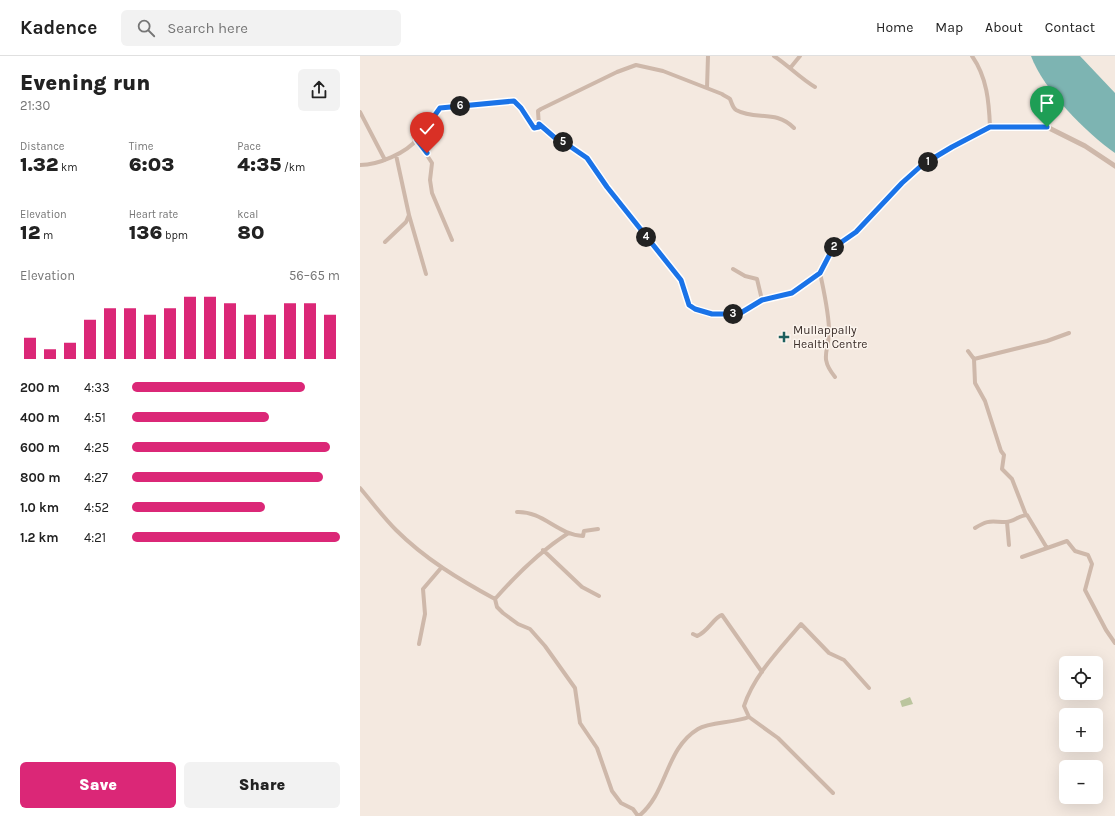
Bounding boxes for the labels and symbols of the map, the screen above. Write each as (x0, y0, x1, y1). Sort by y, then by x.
pin (1030, 86, 1064, 127)
pin: 6 (450, 96, 470, 116)
pin (410, 112, 444, 153)
pin: 5 (553, 132, 573, 152)
pin: 1 (918, 152, 938, 172)
pin: 4 (636, 227, 656, 247)
pin: 2 (824, 237, 844, 257)
pin: 3 (723, 304, 743, 324)
place label: Mullappally Health Centre (793, 323, 868, 351)
marker: Mullappally Health Centre (778, 331, 790, 343)

